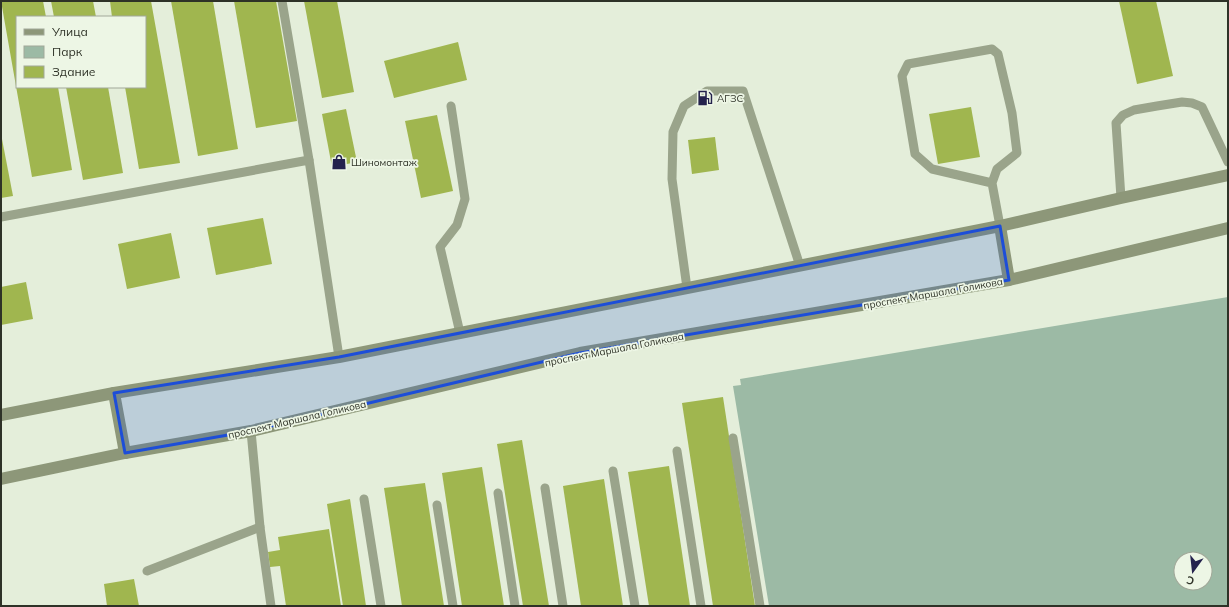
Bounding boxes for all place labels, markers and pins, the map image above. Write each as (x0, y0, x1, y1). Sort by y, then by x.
fuel station icon: АГЗС (696, 89, 714, 107)
place label: АГЗС (717, 92, 743, 105)
shop icon: Шиномонтаж (330, 153, 348, 171)
place label: Шиномонтаж (351, 156, 418, 169)

